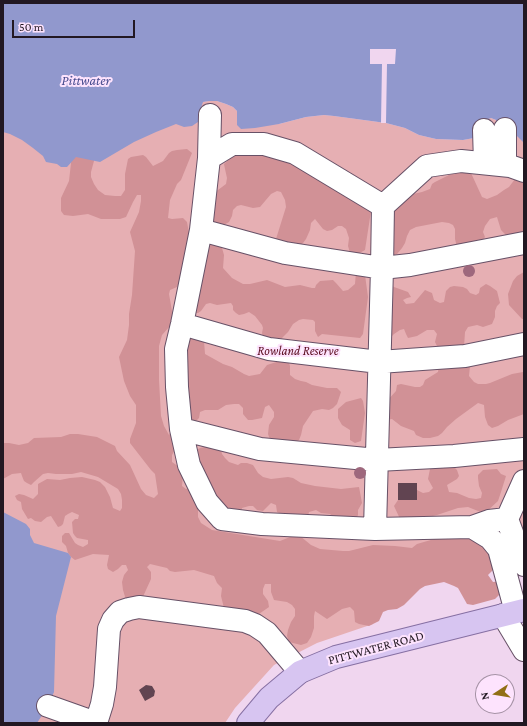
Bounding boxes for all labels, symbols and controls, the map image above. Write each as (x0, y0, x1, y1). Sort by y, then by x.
scale bar (14, 12, 137, 38)
text: 50 m (19, 20, 43, 34)
water label: Pittwater (62, 73, 110, 89)
park label: Rowland Reserve (257, 343, 339, 359)
street label: PITTWATER ROAD (326, 628, 426, 668)
north arrow (475, 674, 515, 714)
text: N (478, 691, 491, 701)

